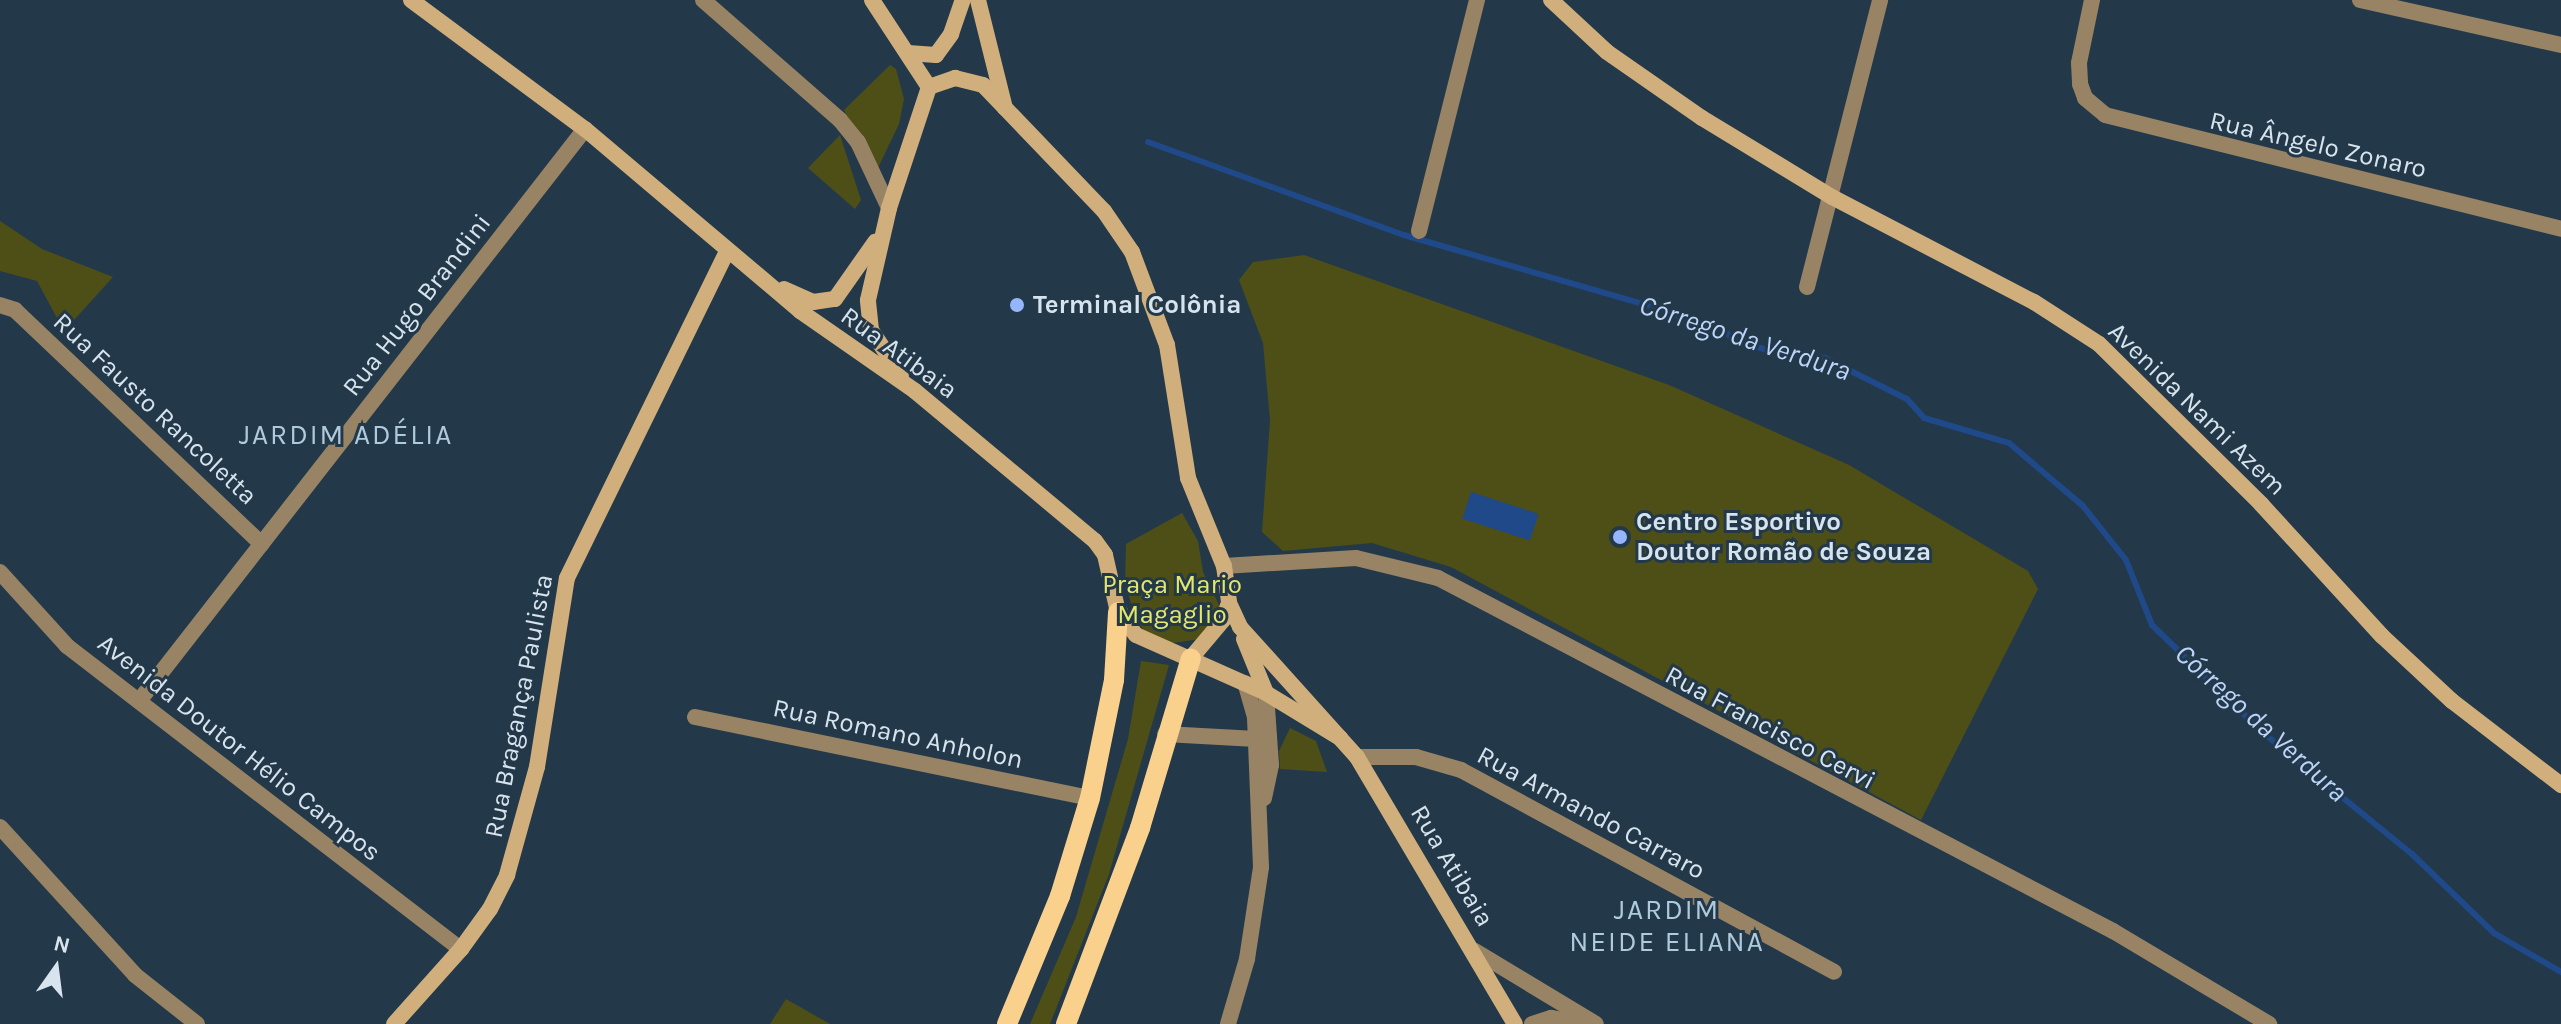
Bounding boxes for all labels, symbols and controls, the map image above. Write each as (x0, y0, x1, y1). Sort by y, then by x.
street label: Rua Ângelo Zonaro (2206, 105, 2430, 185)
street label: Rua Hugo Brandini (336, 208, 498, 402)
water label: Córrego da Verdura (1635, 288, 1855, 388)
place label: Terminal Colônia (1033, 289, 1242, 321)
marker: Terminal Colônia (1008, 296, 1026, 314)
street label: Rua Atibaia (835, 300, 963, 406)
street label: Rua Fausto Rancoletta (47, 307, 263, 511)
street label: Avenida Nami Azem (2101, 316, 2293, 502)
district label: JARDIM ADÉLIA (239, 418, 453, 452)
place label: Centro Esportivo Doutor Romão de Souza (1636, 506, 1931, 568)
marker: Centro Esportivo Doutor Romão de Souza (1611, 528, 1629, 546)
park label: Praça Mario Magaglio (1102, 569, 1242, 630)
street label: Rua Bragança Paulista (478, 572, 560, 840)
street label: Avenida Doutor Hélio Campos (91, 628, 387, 868)
water label: Córrego da Verdura (2168, 637, 2354, 809)
street label: Rua Francisco Cervi (1660, 659, 1880, 797)
street label: Rua Romano Anholon (770, 692, 1026, 776)
street label: Rua Armando Carraro (1472, 740, 1710, 886)
street label: Rua Atibaia (1404, 800, 1500, 932)
district label: JARDIM NEIDE ELIANA (1569, 893, 1765, 959)
north arrow (16, 928, 96, 1008)
text: N (51, 930, 73, 959)

